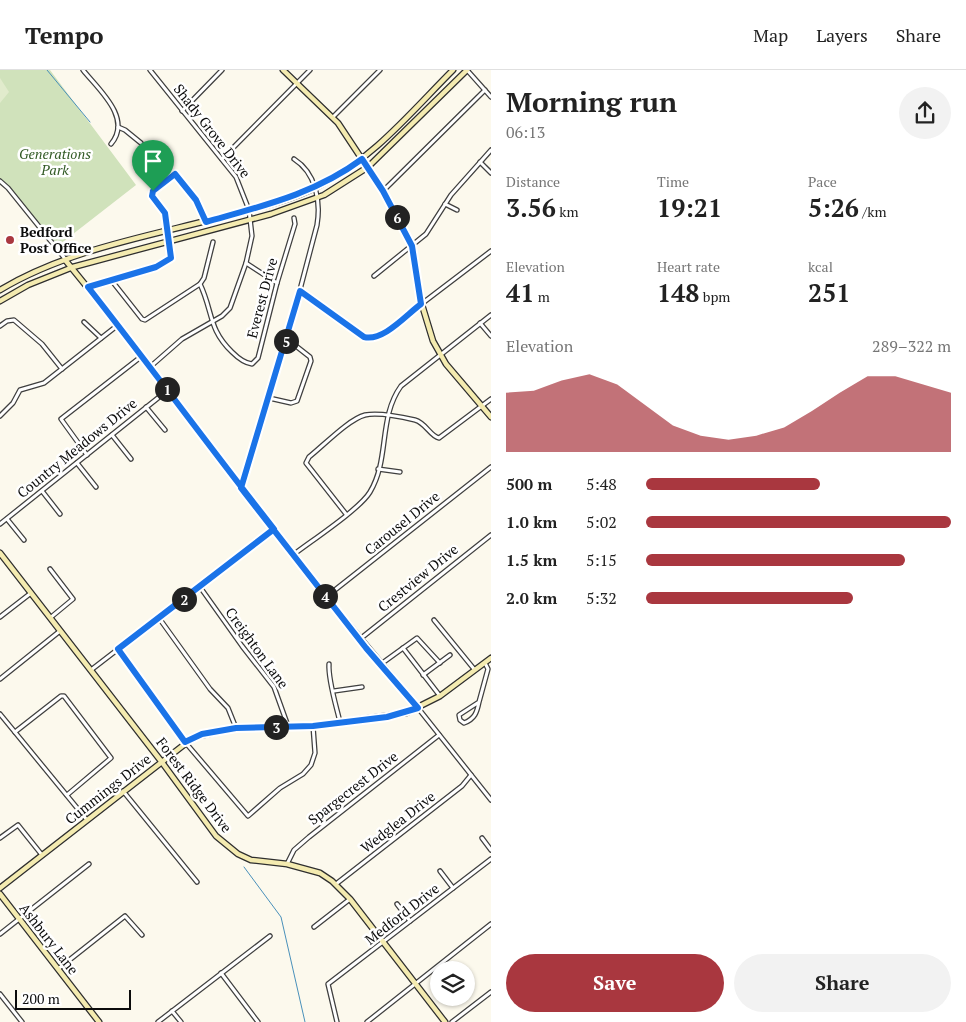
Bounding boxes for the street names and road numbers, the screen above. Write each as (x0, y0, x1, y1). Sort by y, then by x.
street label: Shady Grove Drive (170, 80, 255, 182)
street label: Everest Drive (242, 256, 281, 340)
street label: Country Meadows Drive (13, 393, 140, 502)
street label: Carousel Drive (360, 486, 443, 559)
street label: Crestview Drive (374, 539, 462, 616)
street label: Creighton Lane (222, 603, 293, 692)
street label: Forest Ridge Drive (152, 733, 236, 836)
street label: Spargecrest Drive (304, 746, 402, 829)
street label: Cummings Drive (61, 749, 155, 828)
street label: Wedglea Drive (357, 787, 439, 857)
street label: Medford Drive (361, 879, 443, 949)
street label: Ashbury Lane (16, 899, 83, 978)

